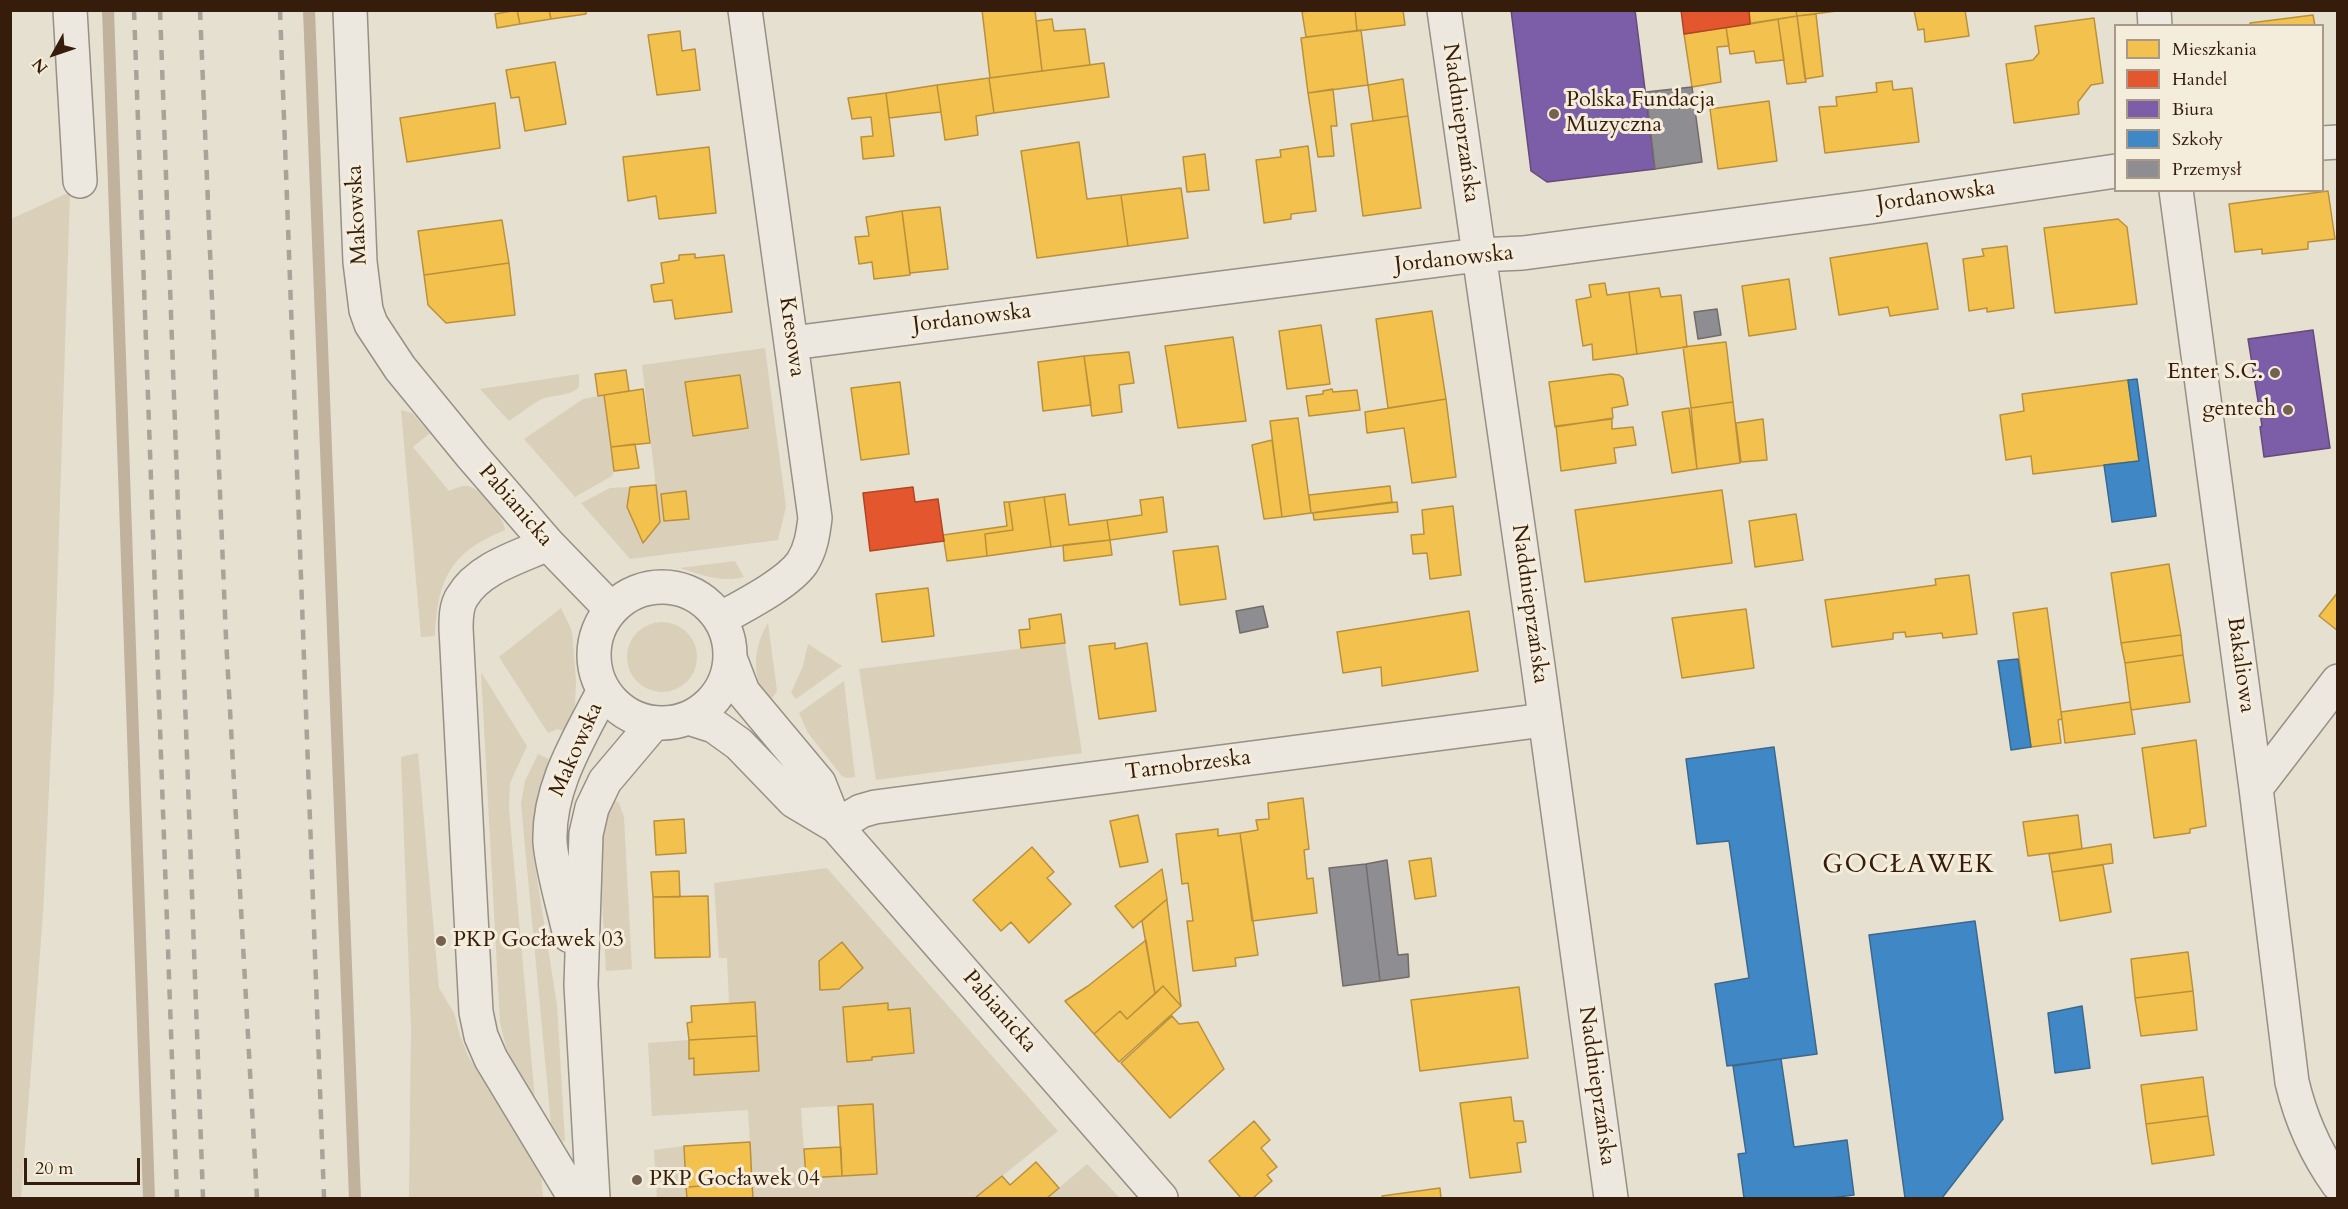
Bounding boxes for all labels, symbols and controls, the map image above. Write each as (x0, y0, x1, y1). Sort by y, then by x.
north arrow (24, 24, 84, 84)
legend (2114, 24, 2324, 192)
text: Mieszkania (2172, 37, 2257, 62)
street label: Naddnieprzańska (1436, 42, 1484, 204)
text: N (27, 53, 53, 78)
text: Handel (2172, 67, 2227, 92)
place label: Polska Fundacja Muzyczna (1566, 88, 1715, 140)
text: Biura (2172, 97, 2214, 122)
marker: Polska Fundacja Muzyczna (1547, 107, 1561, 121)
text: Szkoły (2172, 127, 2223, 152)
text: Przemysł (2172, 157, 2241, 182)
street label: Makowska (342, 164, 374, 266)
street label: Jordanowska (1875, 176, 1997, 218)
street label: Jordanowska (1393, 241, 1515, 279)
street label: Kresowa (772, 295, 810, 379)
street label: Jordanowska (911, 299, 1033, 339)
place label: Enter S.C. (2167, 360, 2263, 386)
marker: Enter S.C. (2268, 366, 2282, 380)
place label: gentech (2202, 397, 2276, 423)
marker: gentech (2281, 403, 2295, 417)
street label: Pabianicka (472, 460, 558, 552)
street label: Naddnieprzańska (1505, 523, 1553, 685)
street label: Bakaliowa (2220, 615, 2260, 715)
street label: Makowska (545, 699, 609, 801)
street label: Tarnobrzeska (1124, 745, 1252, 787)
district label: GOCŁAWEK (1822, 850, 1996, 882)
place label: PKP Gocławek 03 (453, 928, 624, 954)
marker: PKP Gocławek 03 (434, 934, 448, 948)
street label: Pabianicka (956, 966, 1042, 1058)
street label: Naddnieprzańska (1572, 1005, 1620, 1167)
scale bar (27, 1146, 142, 1184)
text: 20 m (35, 1156, 74, 1181)
place label: PKP Gocławek 04 (649, 1167, 820, 1193)
marker: PKP Gocławek 04 (630, 1173, 644, 1187)

